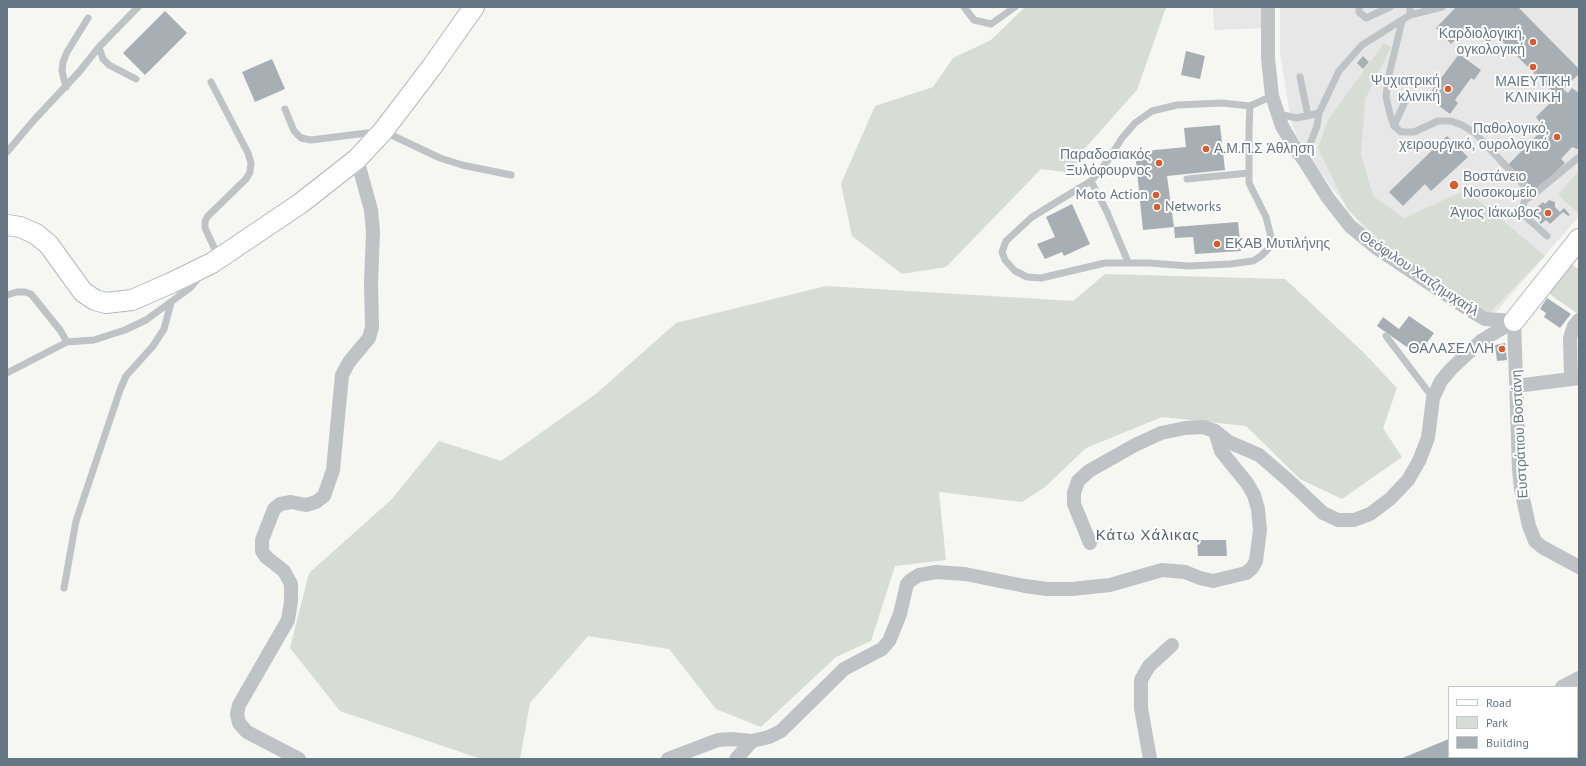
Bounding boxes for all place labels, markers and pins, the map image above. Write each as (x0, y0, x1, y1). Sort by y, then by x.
place label: Καρδιολογική, ογκολογική (1439, 26, 1525, 58)
marker: Καρδιολογική, ογκολογική (1528, 37, 1538, 47)
marker: ΜΑΙΕΥΤΙΚΗ ΚΛΙΝΙΚΗ (1528, 62, 1538, 72)
place label: Ψυχιατρική κλινική (1371, 73, 1440, 106)
place label: ΜΑΙΕΥΤΙΚΗ ΚΛΙΝΙΚΗ (1495, 74, 1571, 106)
marker: Ψυχιατρική κλινική (1443, 84, 1453, 94)
place label: Παθολογικό, χειρουργικό, ουρολογικό (1399, 121, 1549, 154)
marker: Παθολογικό, χειρουργικό, ουρολογικό (1552, 132, 1562, 142)
place label: Α.Μ.Π.Σ Άθληση (1214, 141, 1315, 157)
marker: Α.Μ.Π.Σ Άθληση (1201, 144, 1211, 154)
place label: Παραδοσιακός Ξυλόφουρνος (1060, 147, 1151, 180)
marker: Παραδοσιακός Ξυλόφουρνος (1154, 158, 1164, 168)
place label: Βοστάνειο Νοσοκομείο (1463, 169, 1537, 202)
marker: Βοστάνειο Νοσοκομείο (1448, 179, 1460, 191)
place label: Moto Action (1076, 187, 1148, 203)
marker: Moto Action (1151, 190, 1161, 200)
place label: Networks (1165, 199, 1221, 215)
marker: Networks (1152, 202, 1162, 212)
place label: Άγιος Ιάκωβος (1450, 205, 1540, 221)
marker: Άγιος Ιάκωβος (1543, 208, 1553, 218)
place label: ΕΚΑΒ Μυτιλήνης (1225, 236, 1330, 252)
marker: ΕΚΑΒ Μυτιλήνης (1212, 239, 1222, 249)
place label: ΘΑΛΑΣΕΛΛΗ (1409, 341, 1494, 357)
marker: ΘΑΛΑΣΕΛΛΗ (1497, 344, 1507, 354)

